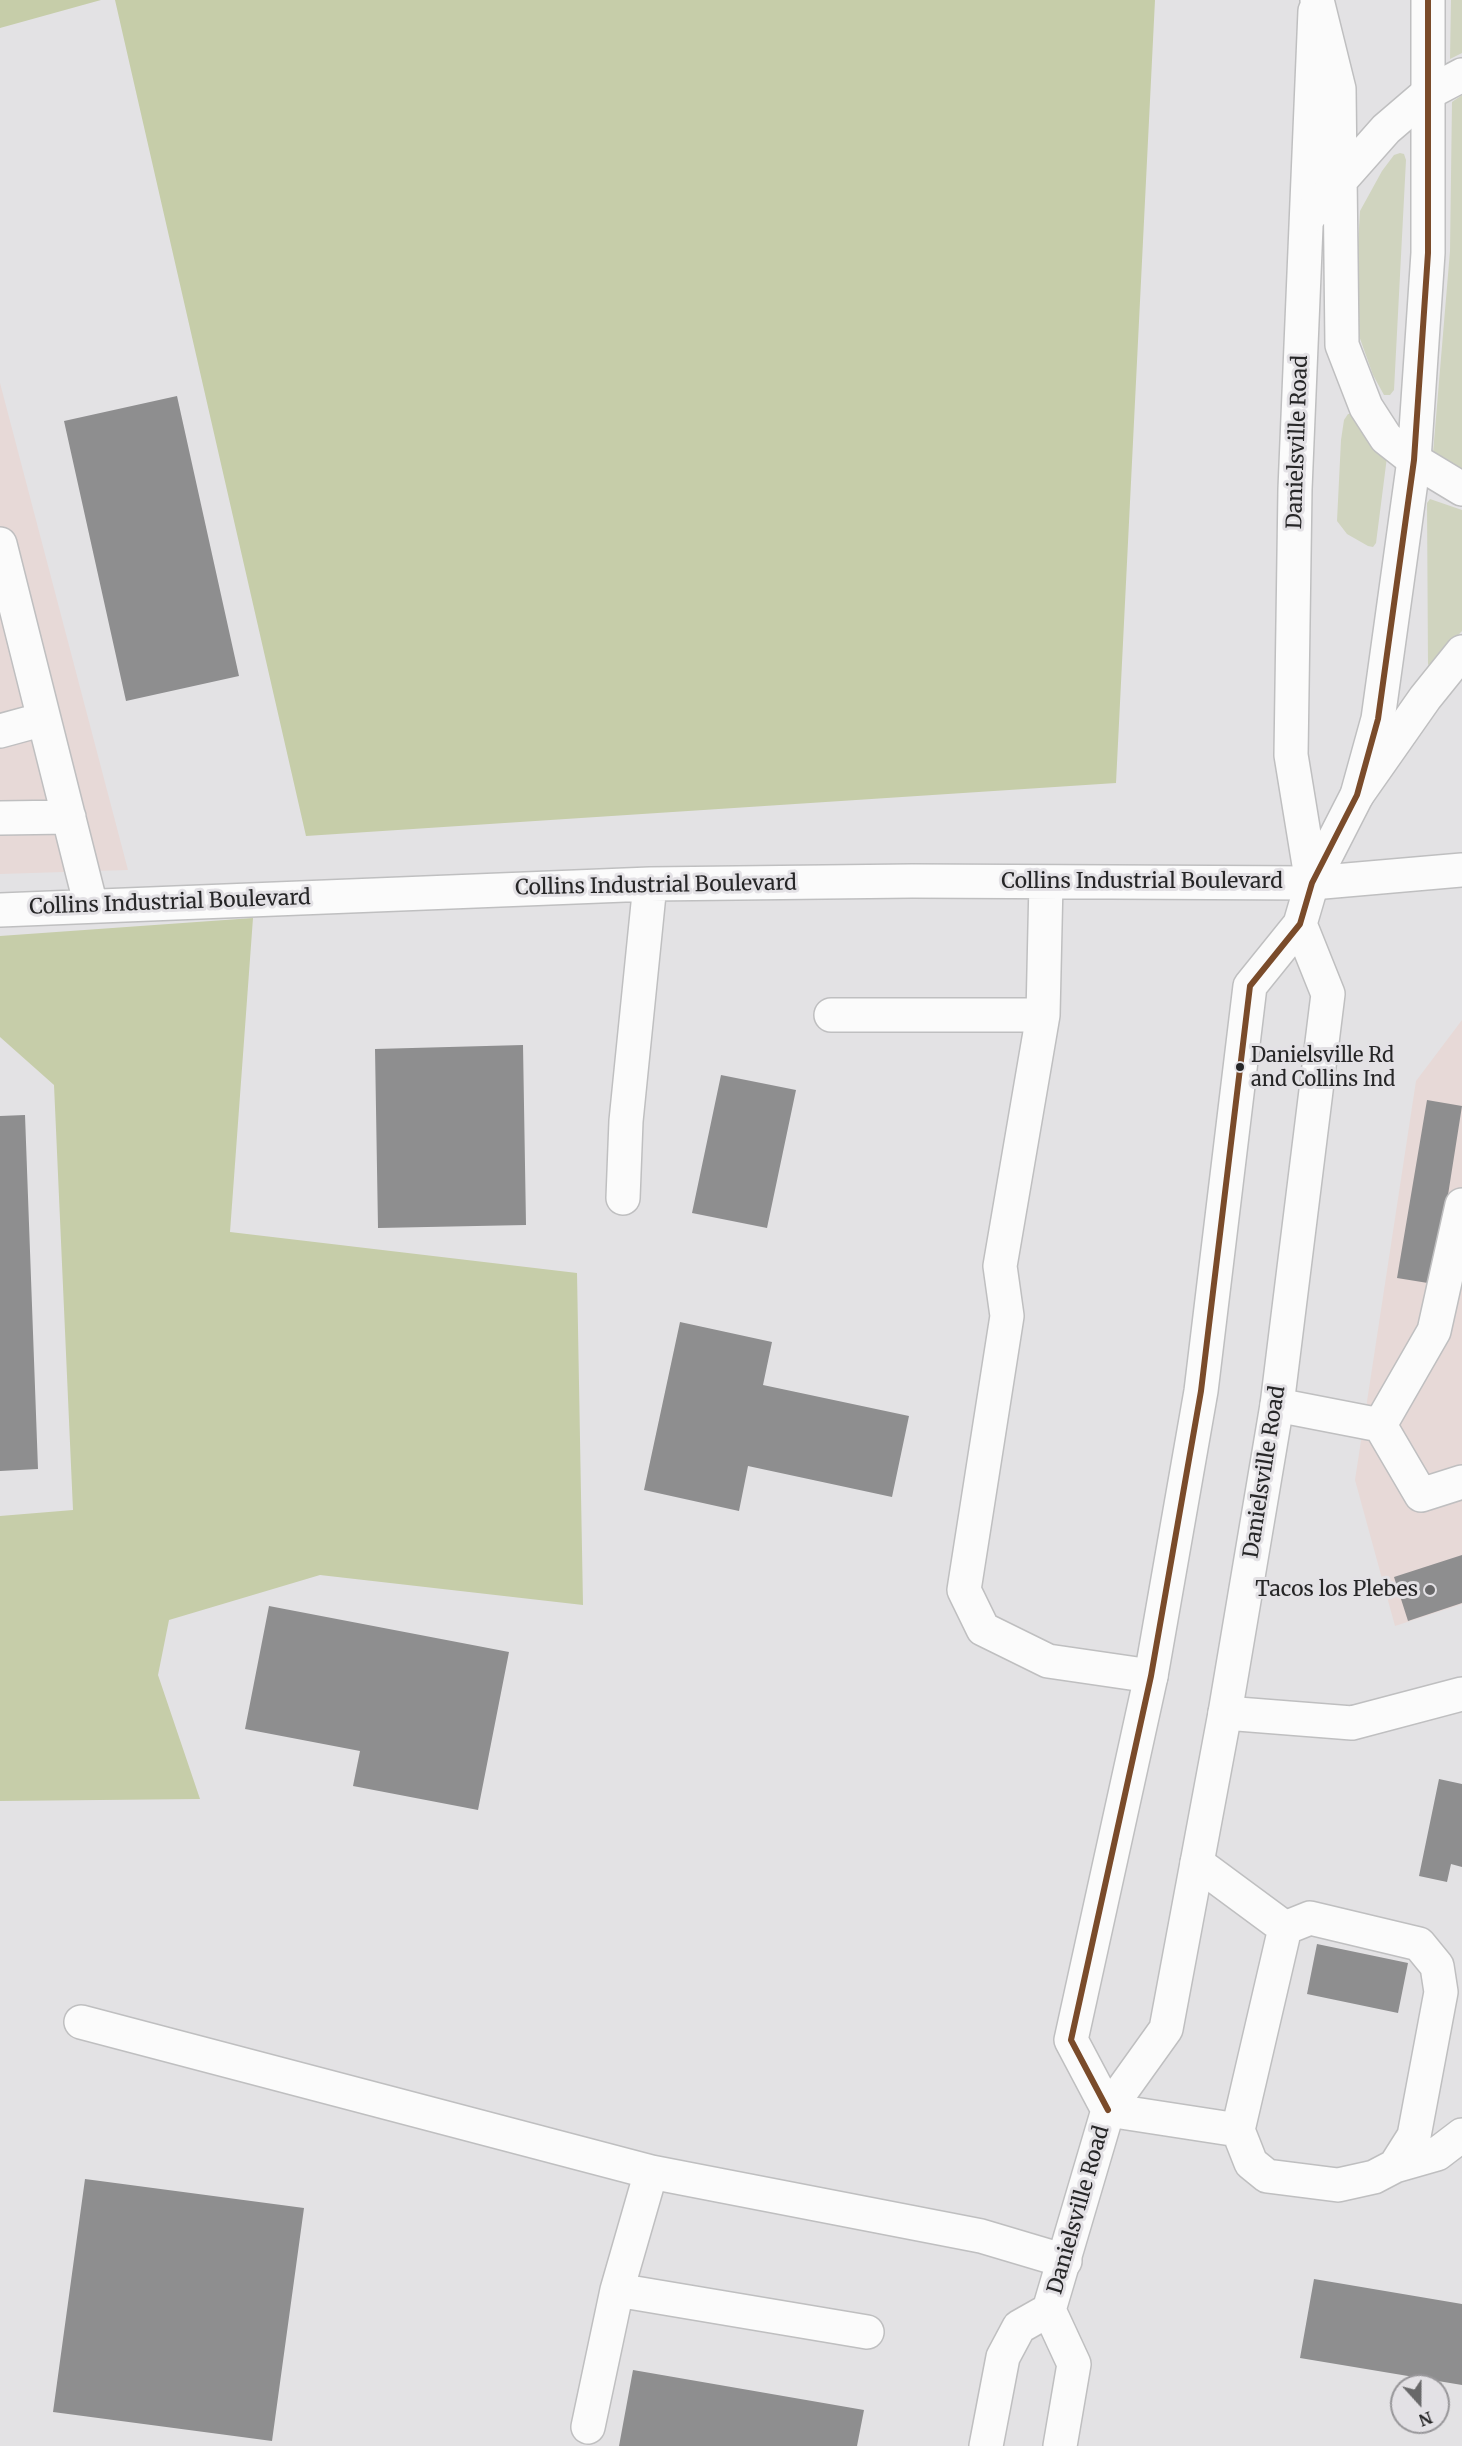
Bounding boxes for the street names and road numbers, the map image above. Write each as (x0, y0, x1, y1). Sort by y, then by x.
street label: Danielsville Road (1282, 355, 1314, 529)
street label: Collins Industrial Boulevard (1001, 869, 1283, 895)
street label: Collins Industrial Boulevard (515, 871, 797, 901)
street label: Collins Industrial Boulevard (29, 885, 311, 921)
street label: Danielsville Road (1239, 1384, 1291, 1560)
street label: Danielsville Road (1043, 2123, 1115, 2297)

